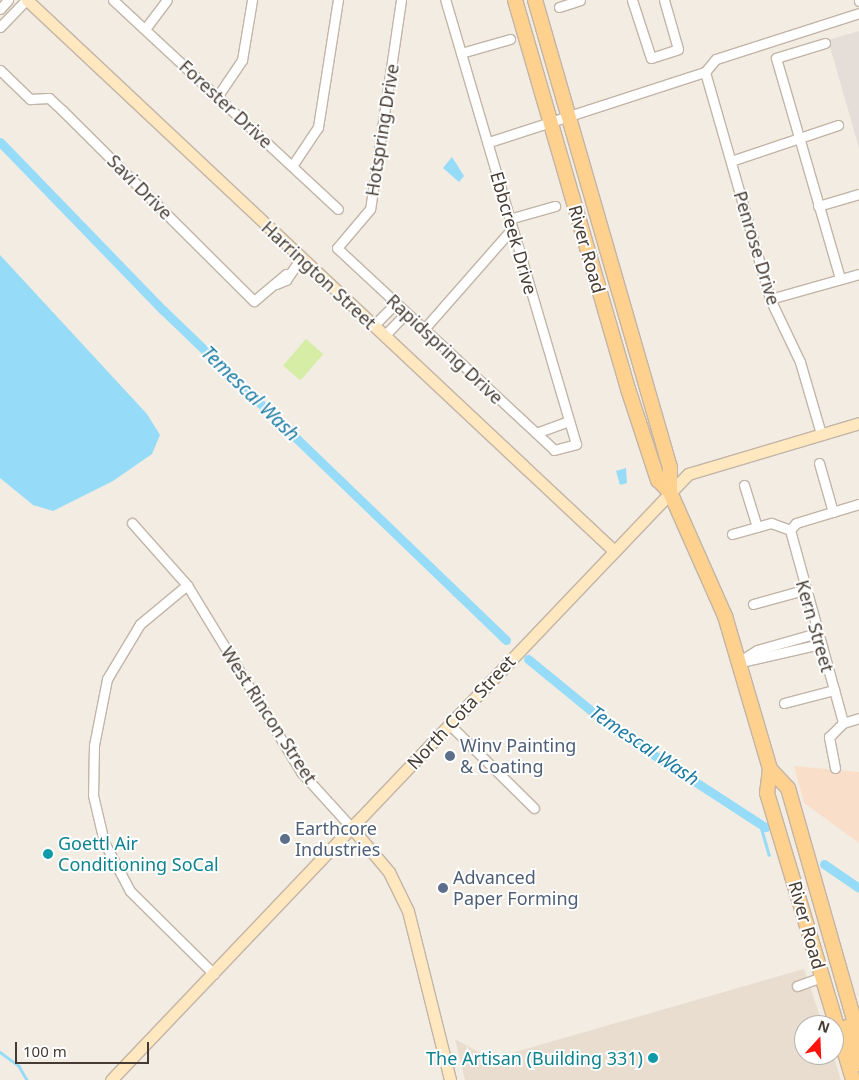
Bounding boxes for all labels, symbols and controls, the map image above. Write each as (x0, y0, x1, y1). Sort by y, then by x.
street label: Forester Drive (175, 55, 277, 153)
street label: Hotspring Drive (361, 62, 403, 198)
street label: Savi Drive (103, 150, 177, 224)
street label: Ebbcreek Drive (486, 169, 542, 297)
street label: Penrose Drive (729, 188, 785, 308)
street label: River Road (564, 203, 610, 295)
street label: Harrington Street (257, 216, 381, 334)
street label: Rapidspring Drive (382, 290, 508, 408)
water label: Temescal Wash (196, 342, 304, 446)
street label: Kern Street (792, 577, 838, 675)
street label: West Rincon Street (217, 642, 321, 788)
street label: North Cota Street (403, 650, 519, 774)
water label: Temescal Wash (585, 701, 703, 791)
place label: Winv Painting & Coating (460, 735, 576, 778)
marker: Winv Painting & Coating (444, 750, 456, 762)
place label: Earthcore Industries (295, 818, 380, 861)
place label: Goettl Air Conditioning SoCal (58, 833, 219, 876)
marker: Earthcore Industries (279, 833, 291, 845)
marker: Goettl Air Conditioning SoCal (42, 848, 54, 860)
place label: Advanced Paper Forming (453, 867, 579, 910)
street label: River Road (784, 879, 830, 971)
marker: Advanced Paper Forming (437, 882, 449, 894)
north arrow (794, 1015, 844, 1065)
text: N (815, 1015, 833, 1037)
scale bar (18, 1032, 151, 1064)
text: 100 m (23, 1041, 67, 1061)
place label: The Artisan (Building 331) (426, 1047, 643, 1069)
marker: The Artisan (Building 331) (647, 1052, 659, 1064)

